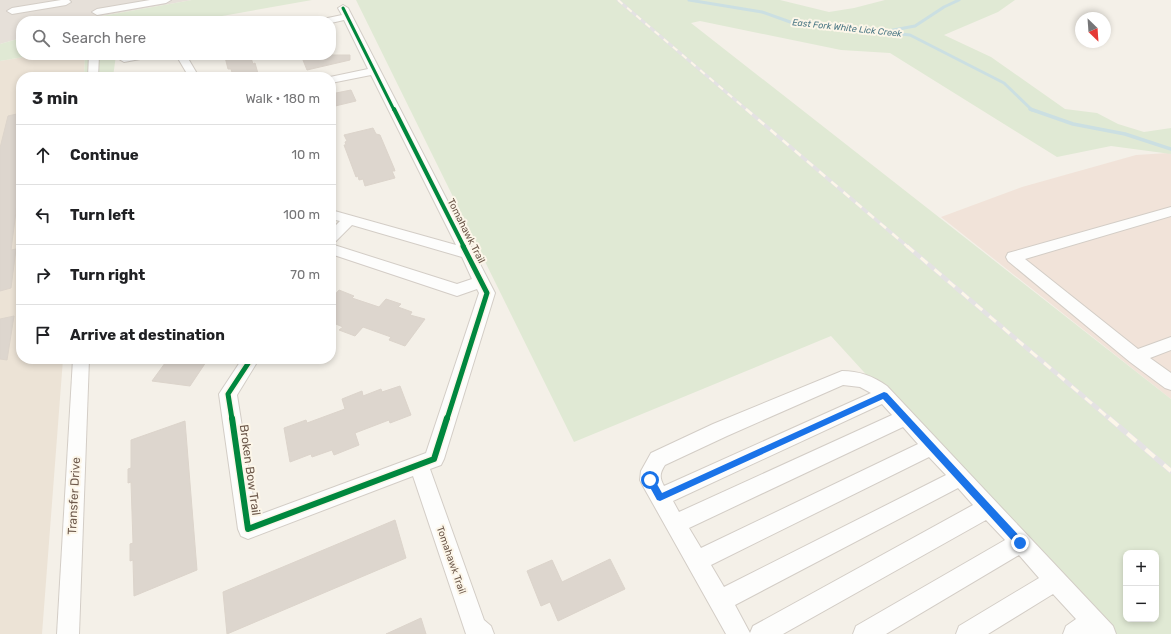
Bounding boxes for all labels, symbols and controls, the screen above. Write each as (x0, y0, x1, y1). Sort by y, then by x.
north arrow (1075, 12, 1111, 48)
search box (16, 16, 336, 60)
water label: East Fork White Lick Creek (792, 17, 903, 39)
icon: search (30, 27, 52, 49)
text: Search here (62, 29, 146, 47)
text: 3 min (32, 88, 78, 108)
text: Walk · 180 m (245, 91, 320, 106)
icon: ahead (32, 144, 54, 166)
text: Continue (70, 146, 139, 164)
text: 10 m (291, 147, 320, 162)
street label: Tomahawk Trail (445, 197, 487, 265)
icon: left (32, 204, 54, 226)
text: Turn left (70, 206, 135, 224)
text: 100 m (283, 207, 320, 222)
icon: right (32, 264, 54, 286)
text: Turn right (70, 266, 145, 284)
text: 70 m (290, 267, 320, 282)
icon: arrive (32, 324, 54, 346)
text: Arrive at destination (70, 326, 225, 344)
street label: Broken Bow Trail (237, 424, 263, 516)
street label: Transfer Drive (65, 457, 83, 535)
route start (641, 471, 659, 489)
street label: Tomahawk Trail (434, 525, 468, 595)
route end (1011, 534, 1029, 552)
map controls (1123, 550, 1159, 622)
button: + (1123, 550, 1159, 586)
button: − (1123, 586, 1159, 622)

